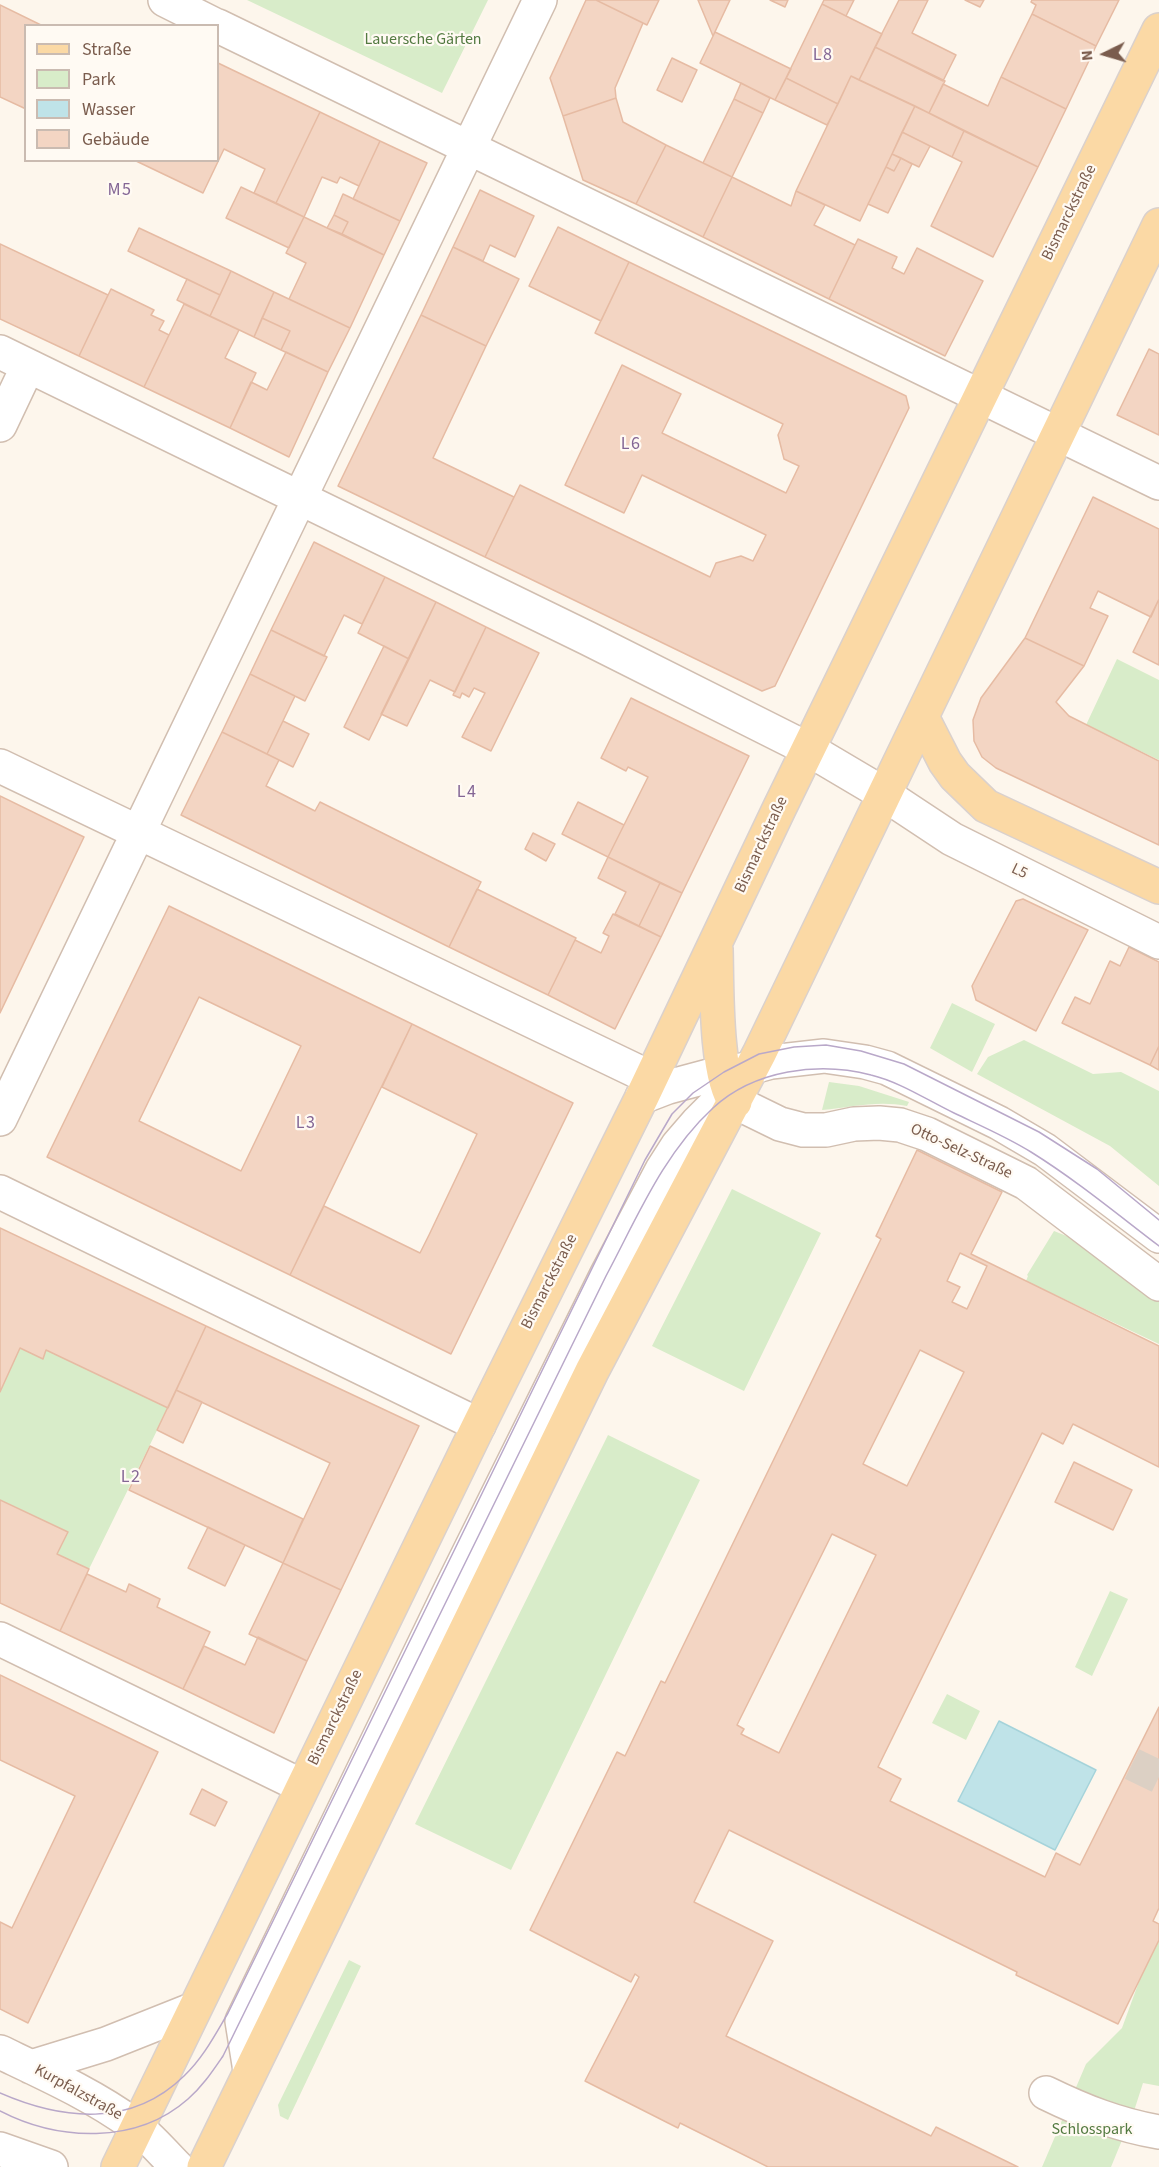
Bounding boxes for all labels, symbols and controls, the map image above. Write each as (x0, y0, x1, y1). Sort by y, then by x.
legend (24, 24, 219, 162)
north arrow (1075, 24, 1135, 84)
park label: Lauersche Gärten (364, 30, 482, 50)
text: Straße (82, 37, 131, 62)
district label: L8 (813, 45, 833, 67)
text: N (1076, 49, 1098, 62)
text: Park (82, 67, 116, 92)
text: Wasser (82, 97, 135, 122)
text: Gebäude (82, 127, 150, 152)
street label: Bismarckstraße (1039, 162, 1101, 264)
district label: M5 (107, 180, 133, 202)
district label: L6 (621, 434, 641, 456)
district label: L4 (457, 782, 477, 804)
street label: Bismarckstraße (731, 794, 793, 896)
street label: L5 (1008, 860, 1030, 884)
district label: L3 (296, 1113, 316, 1135)
street label: Otto-Selz-Straße (907, 1120, 1015, 1184)
street label: Bismarckstraße (518, 1231, 582, 1333)
district label: L2 (121, 1467, 141, 1489)
street label: Bismarckstraße (305, 1667, 367, 1769)
street label: Kurpfalzstraße (31, 2061, 125, 2125)
park label: Schlosspark (1052, 2120, 1132, 2140)

